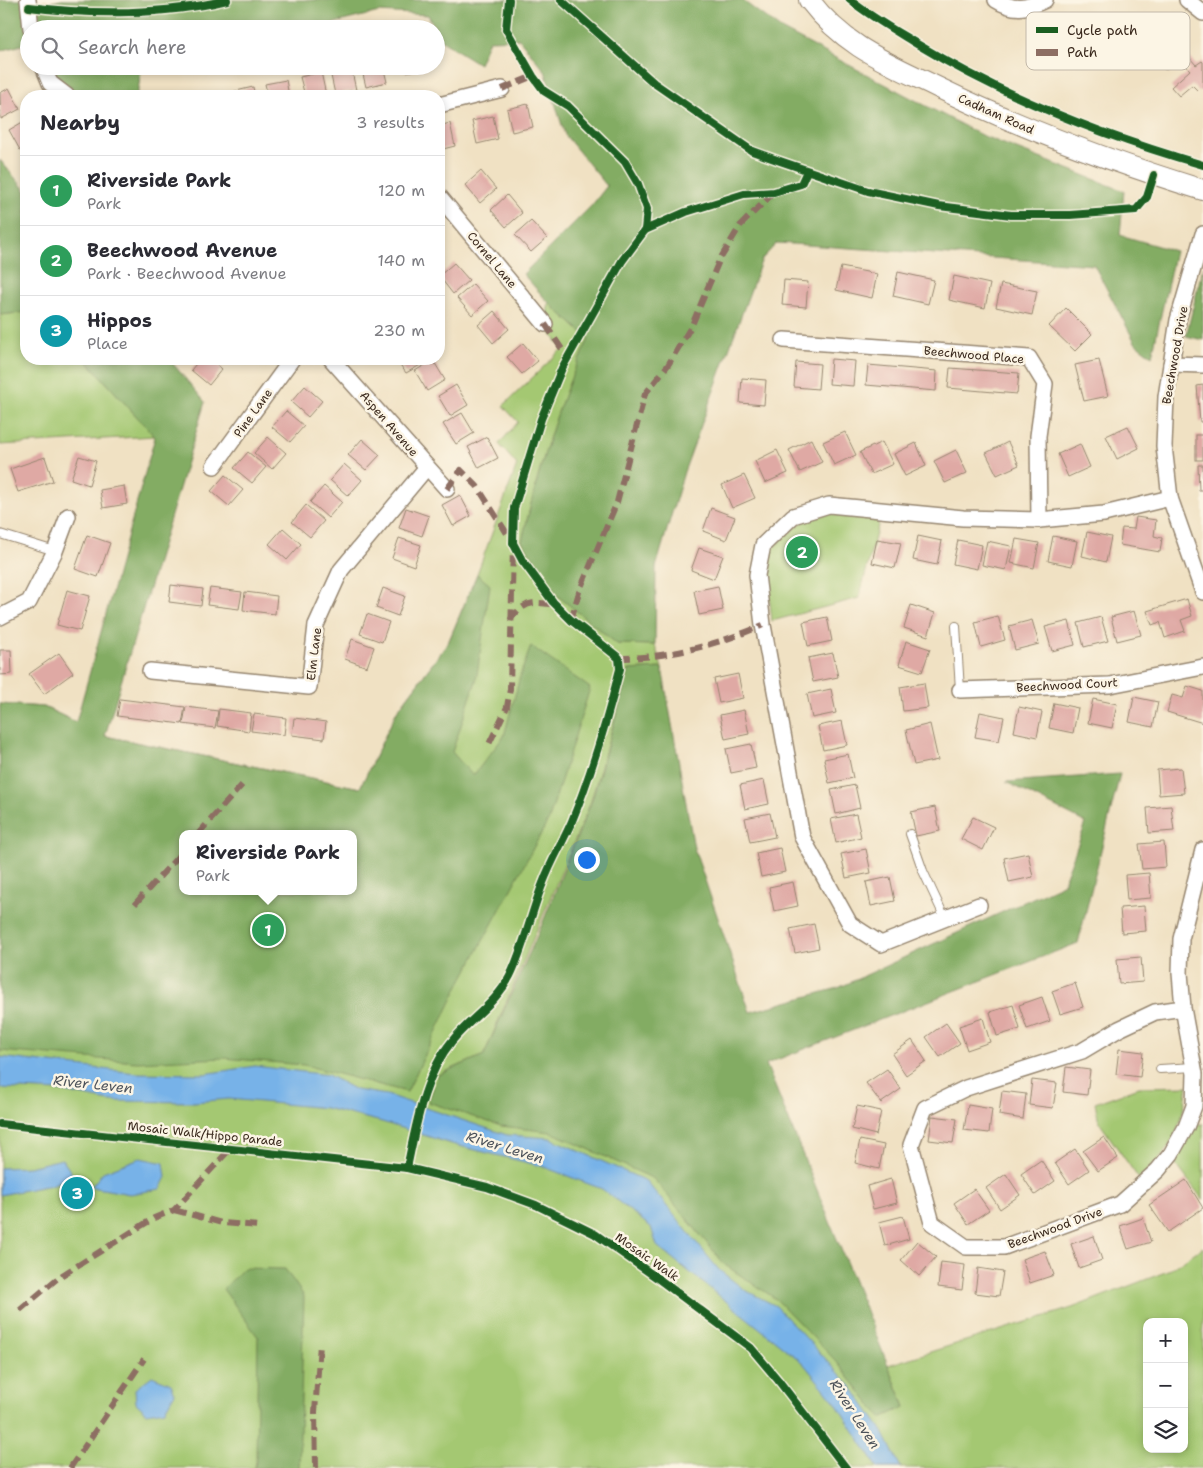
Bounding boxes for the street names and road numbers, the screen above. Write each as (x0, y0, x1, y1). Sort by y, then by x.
street label: Cadham Road (956, 90, 1037, 138)
street label: Cornel Lane (464, 228, 520, 292)
street label: Beechwood Drive (1158, 304, 1192, 405)
street label: Beechwood Place (923, 343, 1025, 367)
street label: Pine Lane (230, 385, 276, 440)
street label: Aspen Avenue (356, 388, 422, 460)
street label: Elm Lane (303, 626, 325, 681)
street label: Beechwood Court (1016, 674, 1118, 696)
street label: Mosaic Walk/Hippo Parade (127, 1118, 283, 1150)
street label: Beechwood Drive (1006, 1203, 1105, 1253)
street label: Mosaic Walk (612, 1229, 682, 1285)

